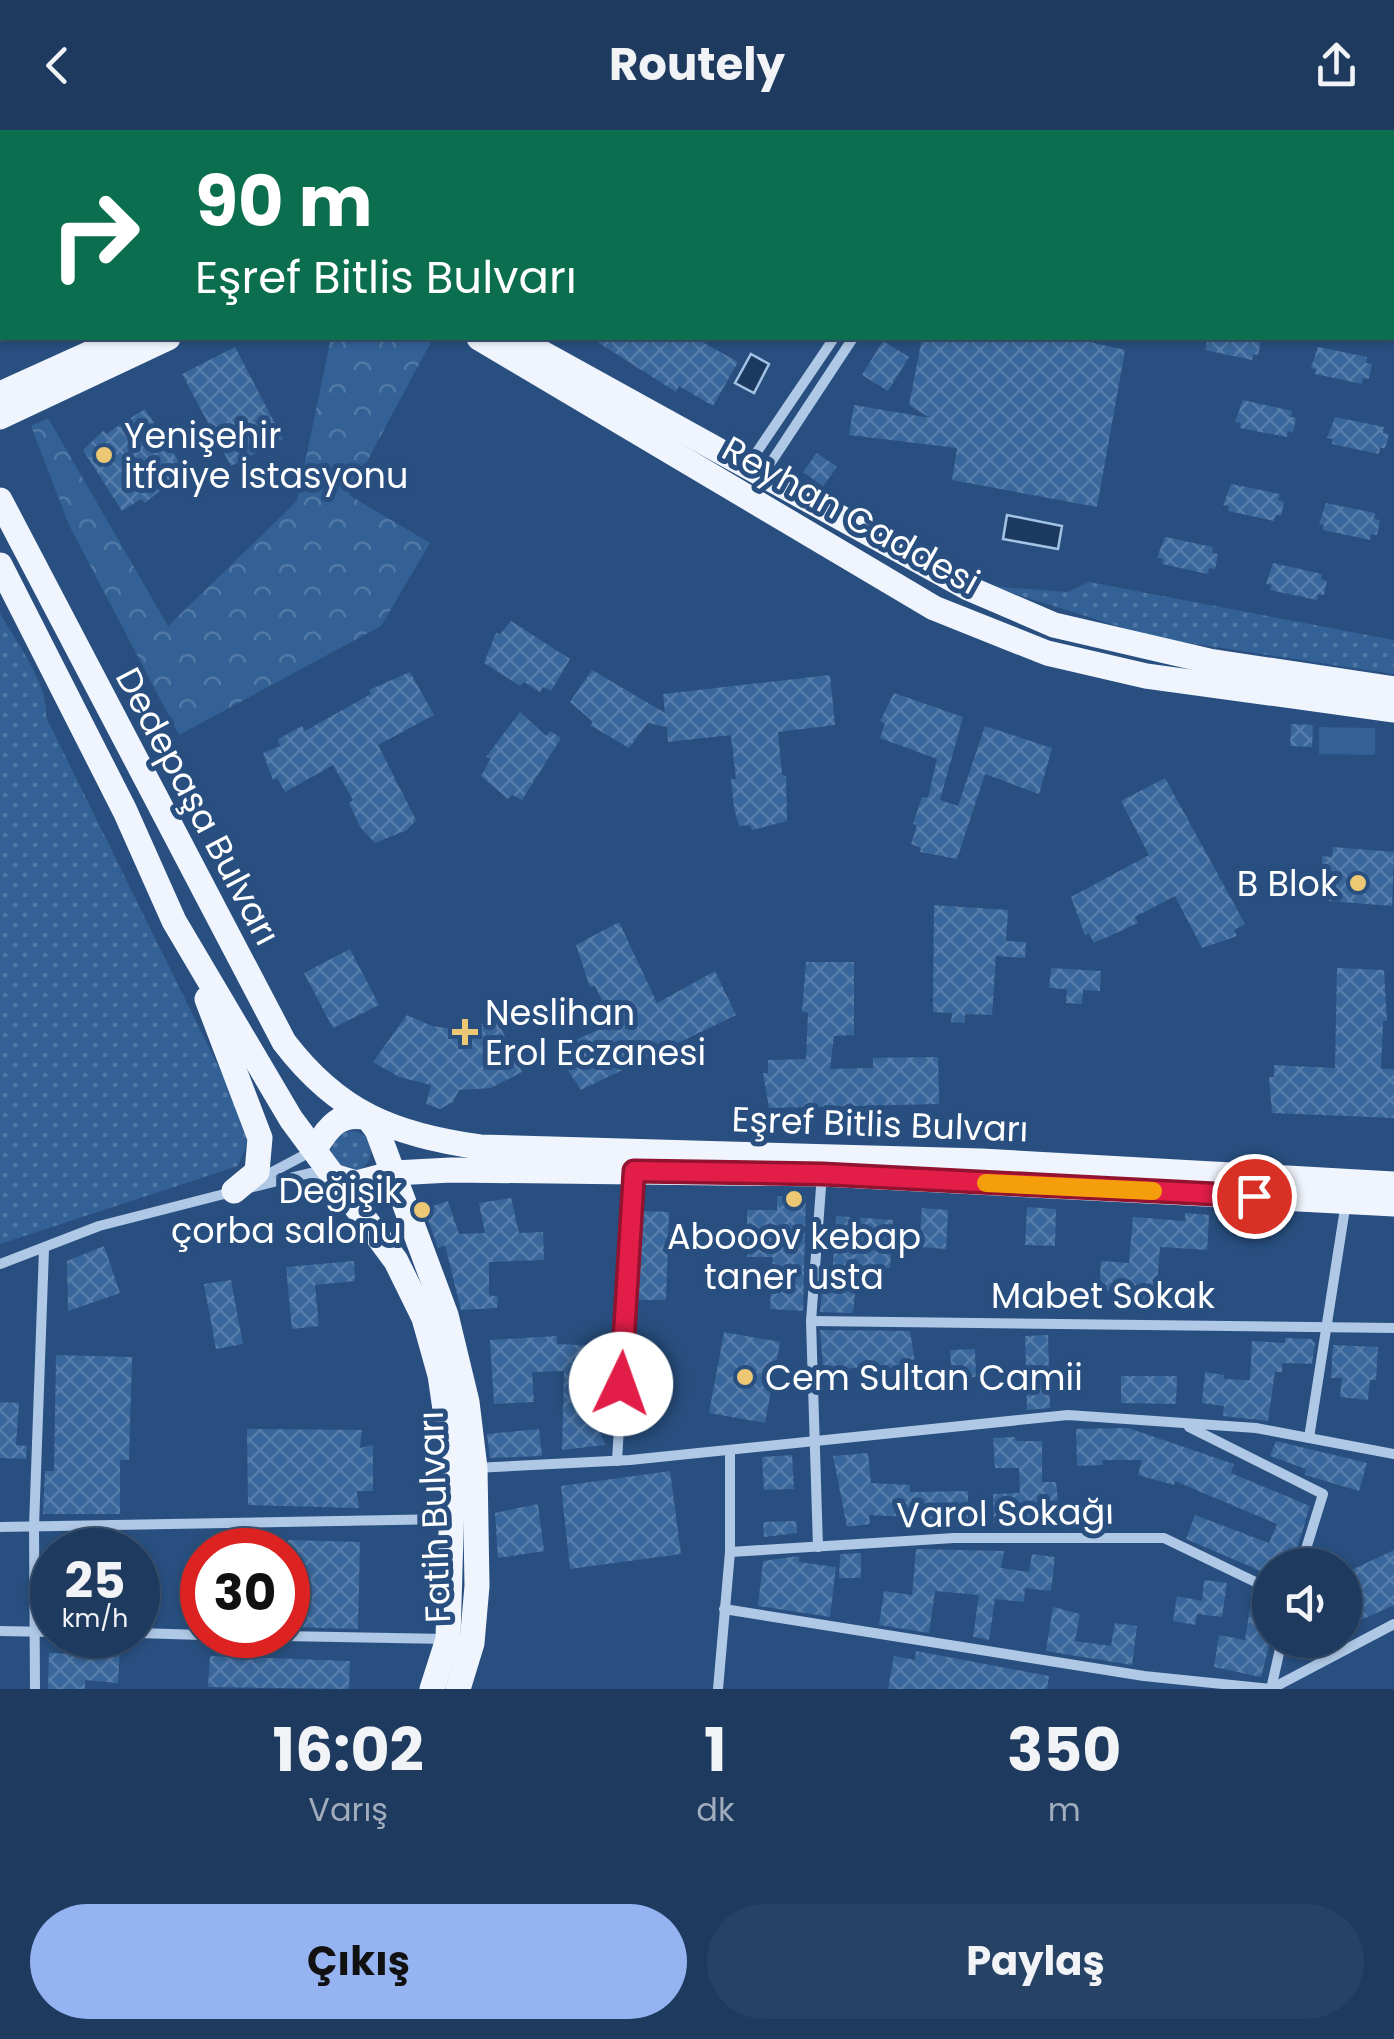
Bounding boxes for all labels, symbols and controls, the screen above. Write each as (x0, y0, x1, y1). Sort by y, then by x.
text: Routely (609, 33, 785, 96)
icon: back (30, 38, 85, 93)
icon: share (1309, 38, 1364, 93)
text: 90 m (195, 152, 373, 251)
icon: right (30, 170, 160, 300)
text: Eşref Bitlis Bulvarı (195, 246, 577, 309)
place label: Yenişehir İtfaiye İstasyonu (124, 411, 408, 500)
street label: Reyhan Caddesi (714, 424, 988, 606)
marker: Yenişehir İtfaiye İstasyonu (93, 444, 115, 466)
street label: Dedepaşa Bulvarı (104, 659, 292, 953)
place label: B Blok (1237, 859, 1338, 908)
marker: B Blok (1347, 872, 1369, 894)
place label: Neslihan Erol Eczanesi (485, 988, 706, 1077)
marker: Neslihan Erol Eczanesi (454, 1021, 476, 1043)
street label: Eşref Bitlis Bulvarı (731, 1094, 1029, 1154)
pin (1212, 1154, 1297, 1239)
place label: Değişik çorba salonu (171, 1166, 402, 1255)
icon: arrive (1227, 1169, 1282, 1224)
marker: Abooov kebap taner usta (783, 1188, 805, 1210)
marker: Değişik çorba salonu (411, 1199, 433, 1221)
place label: Abooov kebap taner usta (667, 1212, 921, 1301)
street label: Mabet Sokak (991, 1271, 1215, 1320)
position arrow (569, 1332, 673, 1436)
place label: Cem Sultan Camii (765, 1353, 1083, 1402)
marker: Cem Sultan Camii (734, 1366, 756, 1388)
street label: Fatih Bulvarı (406, 1410, 462, 1624)
street label: Varol Sokağı (896, 1487, 1114, 1539)
speed limit sign: 30 (180, 1528, 310, 1658)
text: 25 (64, 1545, 126, 1616)
map controls (1252, 1548, 1362, 1658)
button: sound (1252, 1548, 1362, 1658)
text: km/h (62, 1601, 128, 1636)
text: 16:02 (273, 1708, 424, 1792)
text: 1 (704, 1708, 727, 1792)
text: 350 (1007, 1708, 1121, 1792)
text: Varış (308, 1787, 388, 1832)
text: dk (696, 1787, 734, 1832)
text: m (1048, 1787, 1081, 1832)
button: Çıkış (30, 1904, 687, 2019)
button: Paylaş (707, 1904, 1364, 2019)

